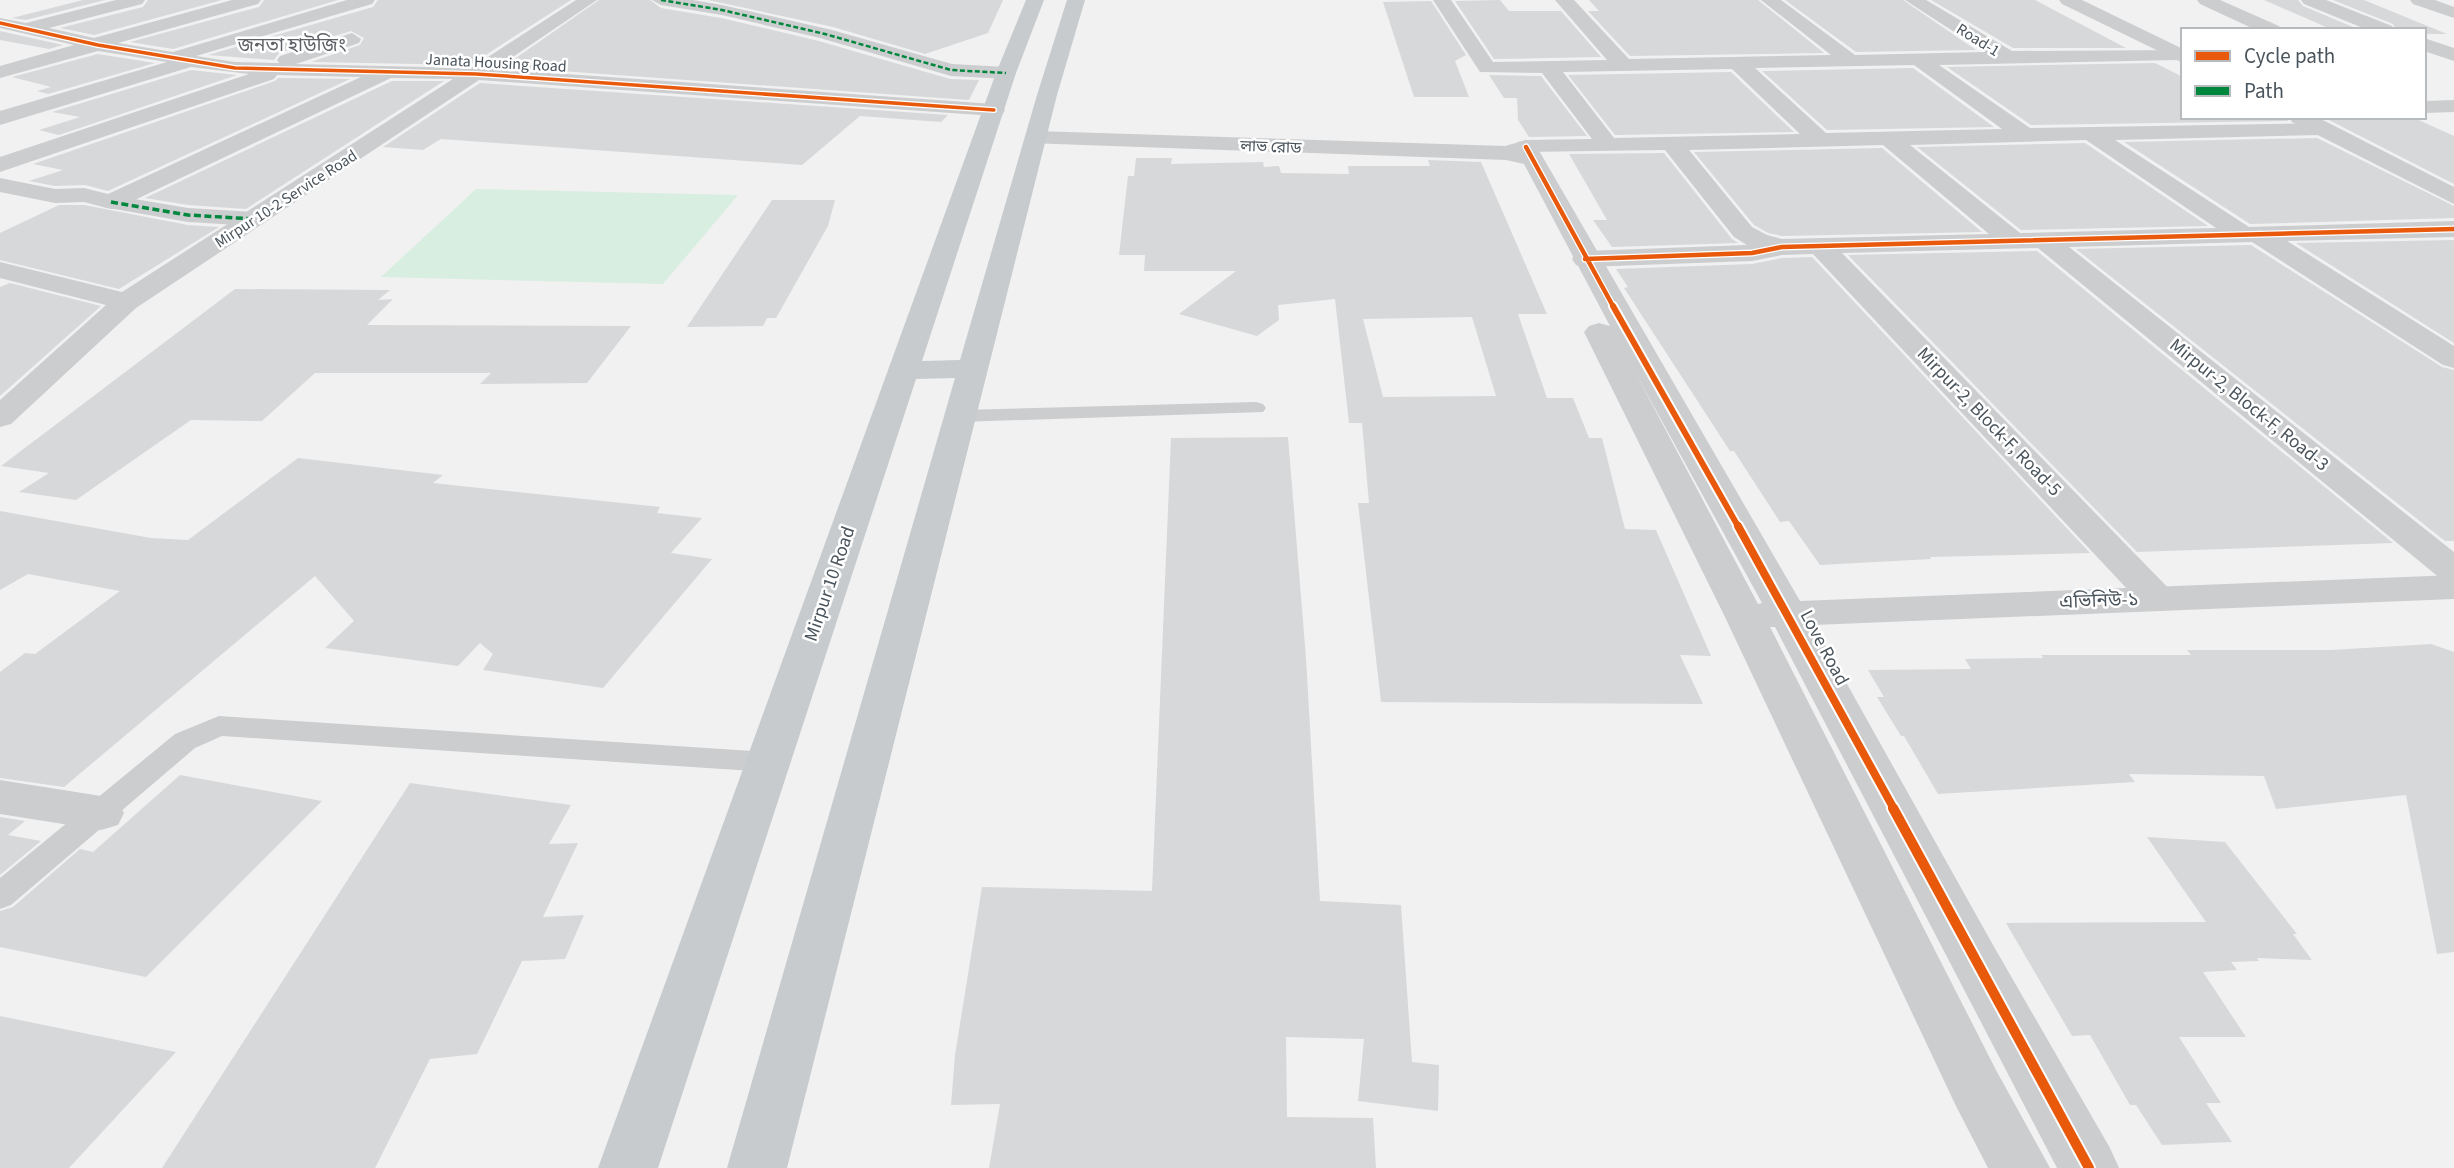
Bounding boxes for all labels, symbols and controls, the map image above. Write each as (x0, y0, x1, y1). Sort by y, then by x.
street label: Road-1 (1952, 18, 2004, 62)
legend (2181, 28, 2426, 119)
district label: জনতা হাউজিং (237, 32, 347, 59)
text: Cycle path (2244, 41, 2335, 71)
street label: Janata Housing Road (425, 48, 567, 78)
text: Path (2244, 76, 2284, 106)
street label: লাভ রোড (1239, 135, 1303, 159)
street label: Mirpur 10-2 Service Road (210, 145, 362, 253)
street label: Mirpur-2, Block-F, Road-3 (2164, 332, 2334, 478)
street label: Mirpur-2, Block-F, Road-5 (1910, 341, 2068, 503)
street label: Mirpur 10 Road (798, 523, 862, 645)
street label: এভিনিউ-১ (2059, 586, 2139, 616)
street label: Love Road (1793, 605, 1855, 691)

